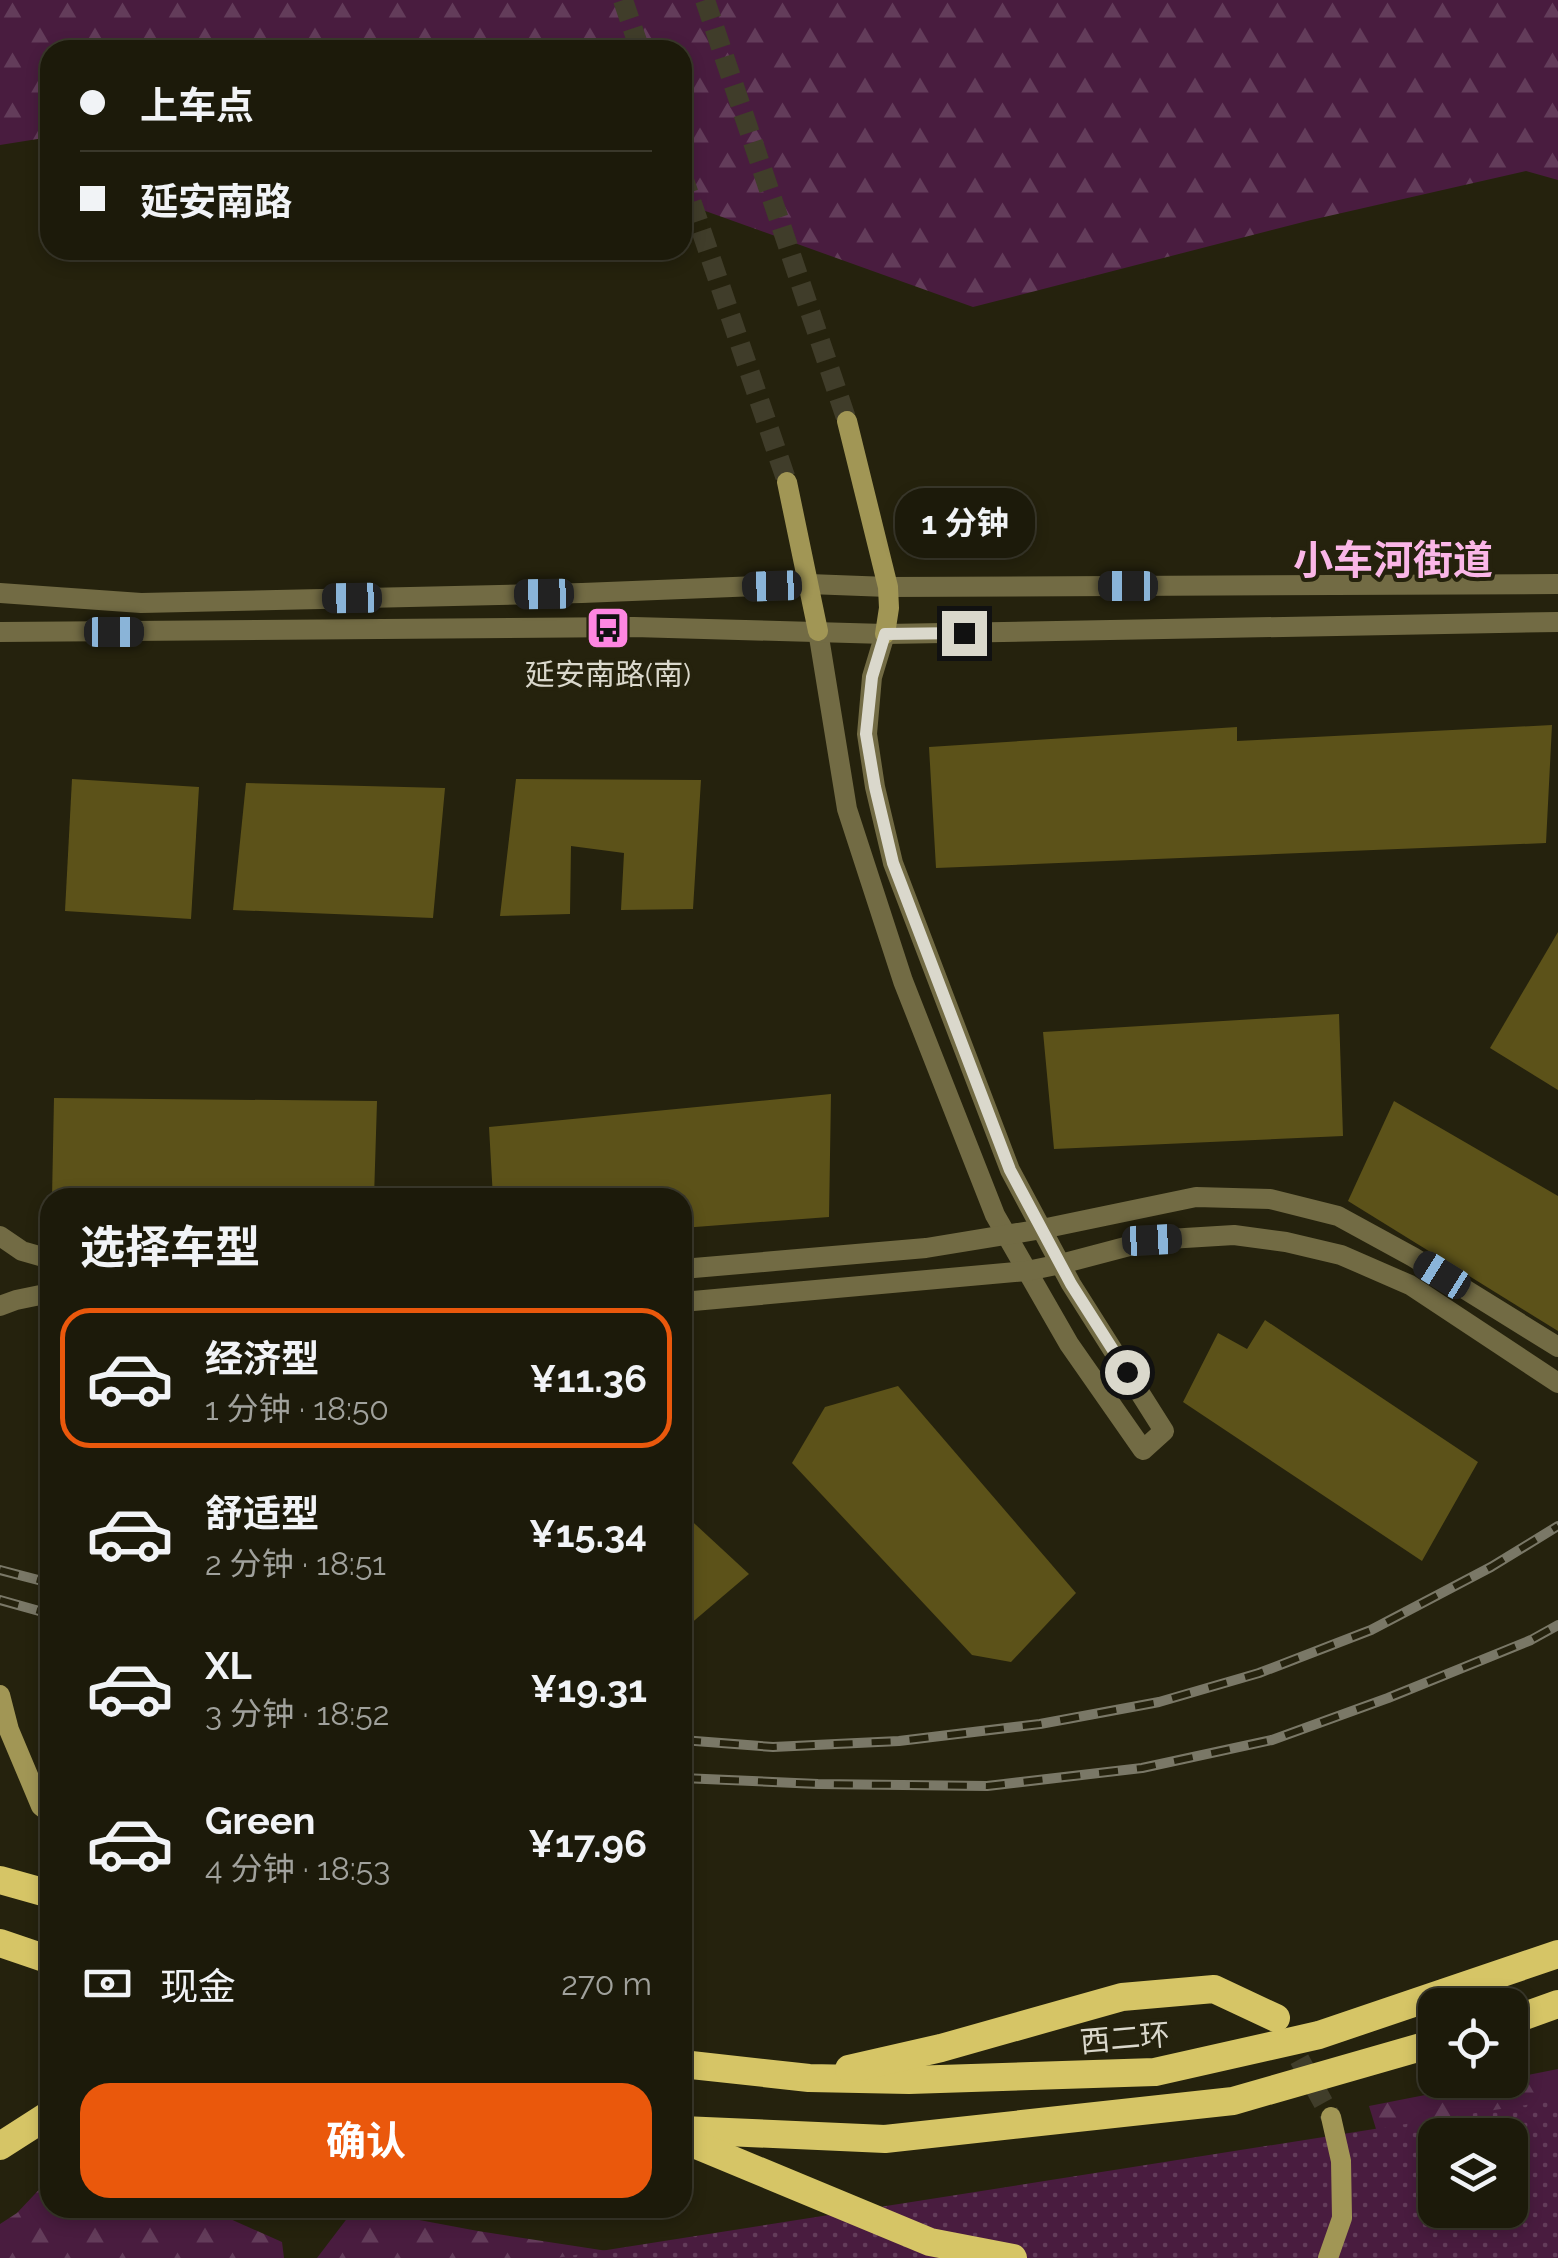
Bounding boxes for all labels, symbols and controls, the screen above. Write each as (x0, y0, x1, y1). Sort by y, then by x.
text: 上车点 (140, 83, 254, 128)
text: 延安南路 (140, 179, 292, 224)
callout: 1 分钟 (894, 488, 1034, 558)
text: 1 分钟 (921, 504, 1009, 541)
district label: 小车河街道 (1293, 536, 1493, 583)
car (741, 570, 803, 602)
car (1098, 571, 1158, 601)
car (514, 578, 574, 610)
car (322, 582, 382, 614)
bus stop icon: 延安南路(南) (585, 605, 631, 651)
route end (942, 611, 987, 656)
car (84, 617, 144, 647)
place label: 延安南路(南) (525, 657, 691, 692)
text: 选择车型 (80, 1221, 260, 1274)
car (1121, 1223, 1183, 1257)
car (1409, 1246, 1475, 1304)
icon: car (85, 1333, 175, 1423)
text: 经济型 (205, 1336, 319, 1381)
route start (1105, 1350, 1150, 1395)
text: ¥11.36 (530, 1356, 647, 1401)
text: 1 分钟 · 18:50 (205, 1390, 389, 1427)
icon: car (85, 1488, 175, 1578)
text: 舒适型 (205, 1491, 319, 1536)
text: ¥15.34 (529, 1511, 647, 1556)
text: 2 分钟 · 18:51 (205, 1545, 386, 1582)
icon: car (85, 1643, 175, 1733)
text: XL (205, 1643, 252, 1688)
text: ¥19.31 (530, 1666, 647, 1711)
text: 3 分钟 · 18:52 (205, 1695, 389, 1732)
icon: car (85, 1798, 175, 1888)
text: Green (205, 1798, 315, 1843)
text: ¥17.96 (528, 1821, 647, 1866)
text: 4 分钟 · 18:53 (205, 1850, 390, 1887)
icon: cash (80, 1956, 135, 2011)
text: 现金 (160, 1964, 236, 2009)
text: 270 m (561, 1965, 652, 2002)
map controls (1418, 1988, 1528, 2228)
button: locate (1418, 1988, 1528, 2098)
street label: 西二环 (1079, 2017, 1171, 2059)
button: 确认 (80, 2083, 652, 2198)
button: layers (1418, 2118, 1528, 2228)

